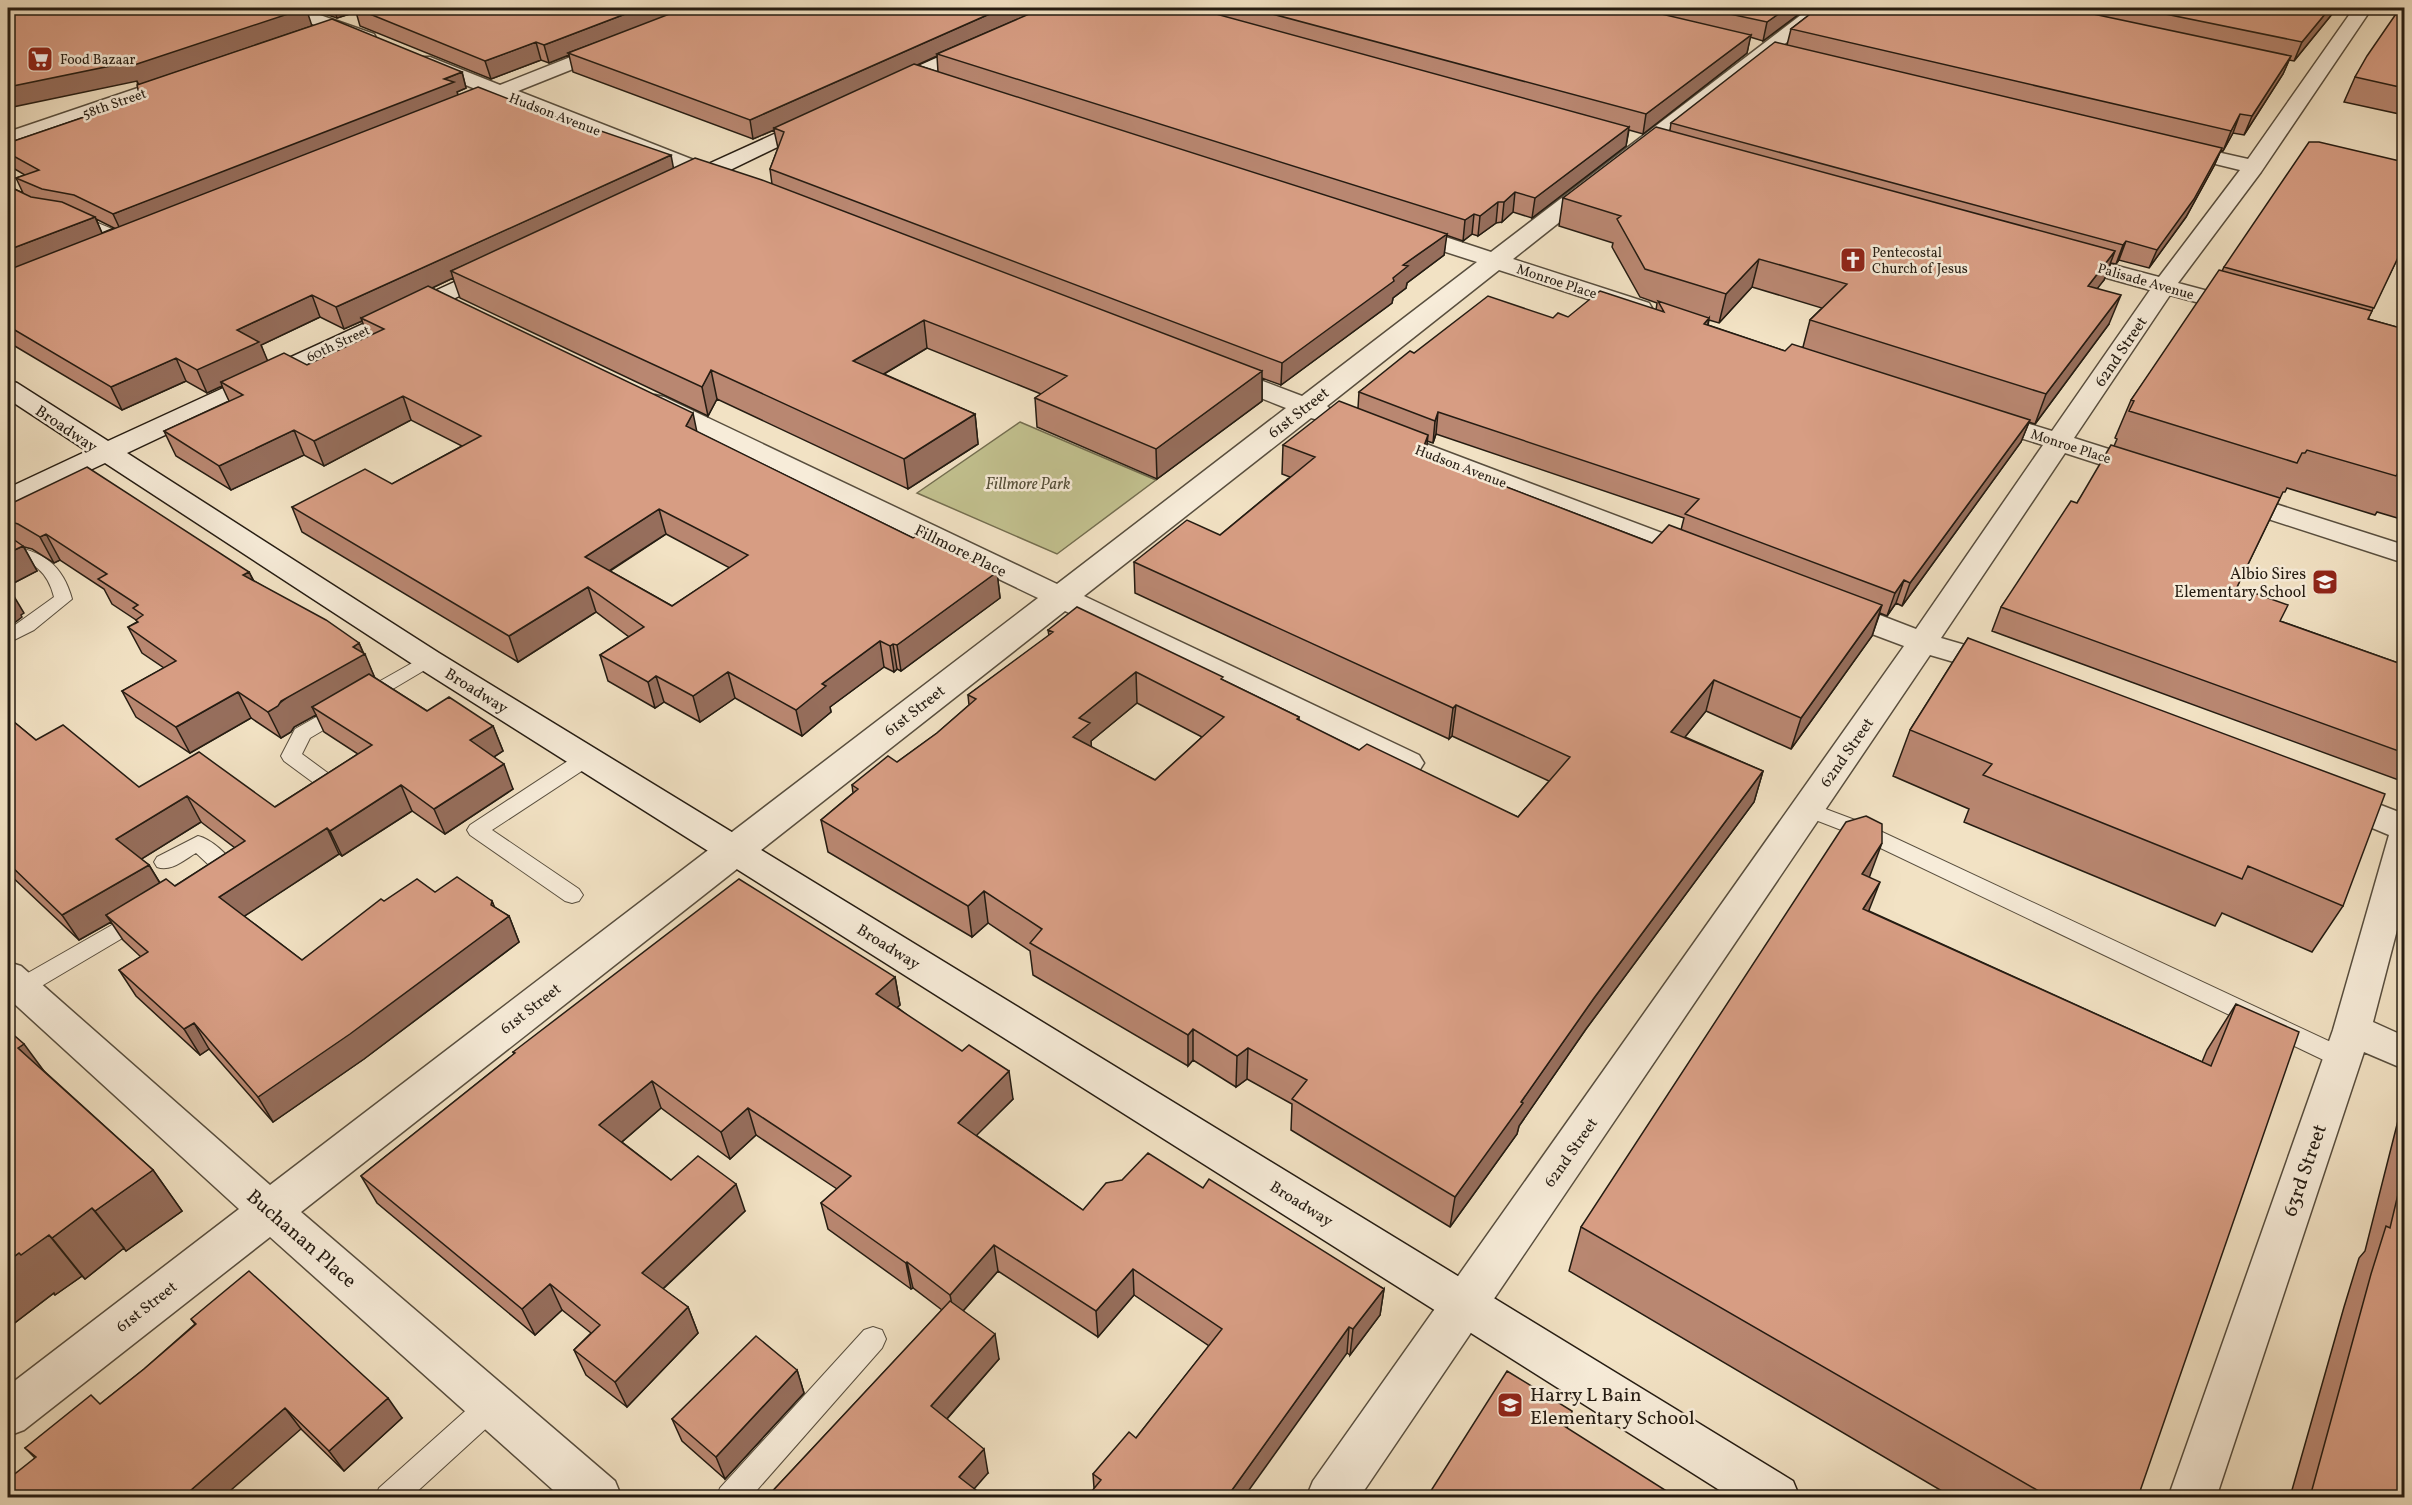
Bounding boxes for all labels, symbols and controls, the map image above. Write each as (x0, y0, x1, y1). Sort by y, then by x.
supermarket icon: Food Bazaar (25, 44, 55, 74)
place label: Food Bazaar (60, 51, 135, 70)
street label: 58th Street (80, 85, 149, 124)
street label: Hudson Avenue (506, 89, 603, 142)
place label: Pentecostal Church of Jesus (1872, 244, 1968, 279)
church icon: Pentecostal Church of Jesus (1838, 245, 1868, 275)
street label: Monroe Place (1514, 260, 1600, 304)
street label: Palisade Avenue (2095, 260, 2196, 305)
street label: 62nd Street (2090, 312, 2153, 392)
street label: 60th Street (304, 321, 374, 367)
street label: 61st Street (1264, 383, 1335, 444)
street label: Broadway (30, 401, 102, 459)
street label: Monroe Place (2028, 425, 2114, 469)
street label: Hudson Avenue (1412, 441, 1509, 494)
park label: Fillmore Park (986, 474, 1071, 496)
street label: Fillmore Place (910, 520, 1010, 584)
place label: Albio Sires Elementary School (2174, 564, 2306, 604)
school or university icon: Albio Sires Elementary School (2310, 567, 2340, 597)
street label: Broadway (440, 664, 512, 720)
street label: 61st Street (880, 681, 951, 742)
street label: 62nd Street (1816, 714, 1880, 792)
street label: Broadway (852, 920, 924, 976)
street label: 61st Street (496, 979, 567, 1040)
street label: 62nd Street (1540, 1114, 1604, 1192)
street label: 63rd Street (2277, 1121, 2335, 1221)
street label: Broadway (1265, 1177, 1337, 1233)
street label: Buchanan Place (239, 1184, 362, 1295)
street label: 61st Street (112, 1277, 183, 1338)
place label: Harry L Bain Elementary School (1530, 1382, 1695, 1433)
school or university icon: Harry L Bain Elementary School (1495, 1390, 1525, 1420)

